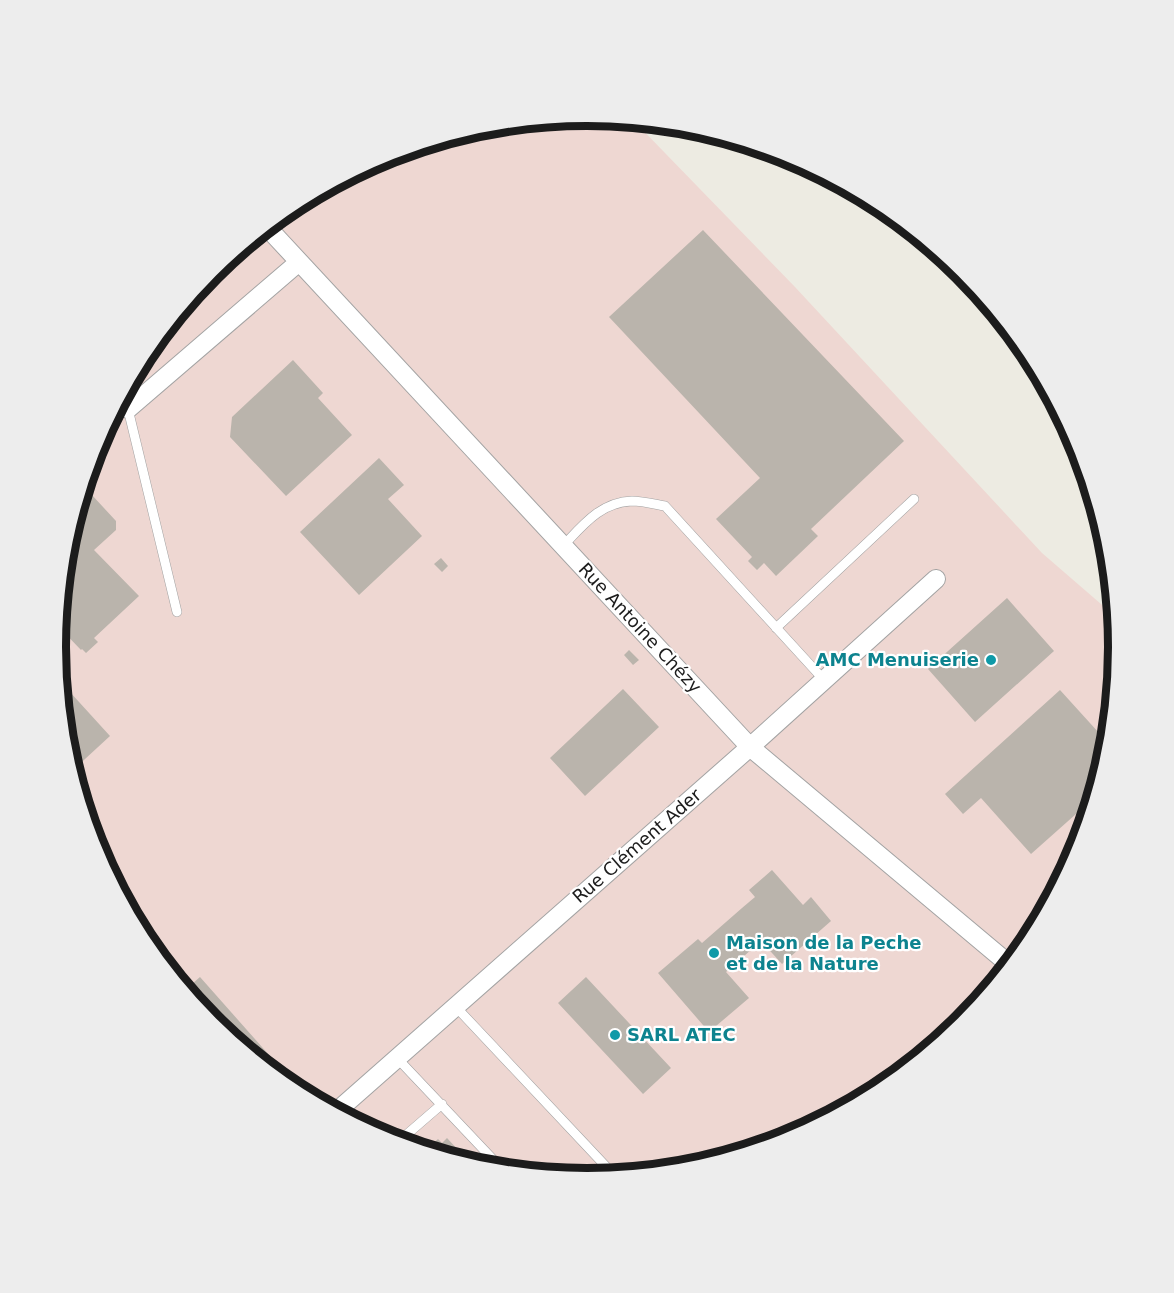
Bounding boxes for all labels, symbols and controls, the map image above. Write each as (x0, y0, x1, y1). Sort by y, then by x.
street label: Rue Antoine Chézy (575, 558, 706, 697)
place label: AMC Menuiserie (816, 649, 979, 670)
marker: AMC Menuiserie (984, 653, 998, 667)
street label: Rue Clément Ader (568, 784, 706, 907)
place label: Maison de la Peche et de la Nature (726, 932, 921, 974)
marker: Maison de la Peche et de la Nature (707, 946, 721, 960)
place label: SARL ATEC (627, 1024, 736, 1045)
marker: SARL ATEC (608, 1028, 622, 1042)

